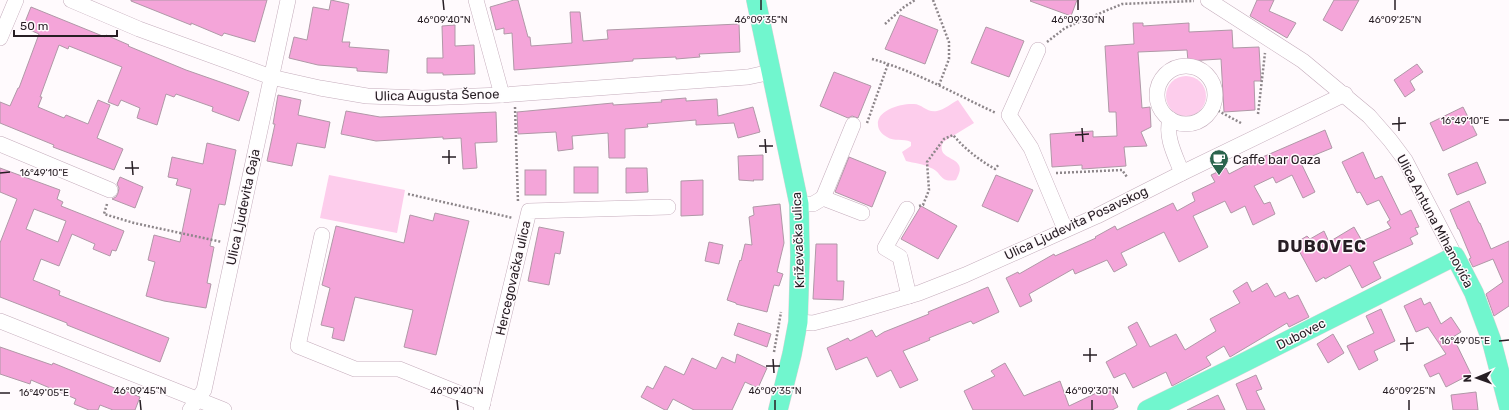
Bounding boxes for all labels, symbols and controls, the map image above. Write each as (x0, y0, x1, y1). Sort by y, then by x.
scale bar (14, 12, 117, 38)
text: 46°09'40"N (417, 14, 471, 26)
text: 46°09'35"N (734, 14, 788, 26)
text: 46°09'30"N (1051, 14, 1105, 26)
text: 46°09'25"N (1368, 14, 1422, 26)
text: 50 m (20, 19, 48, 33)
street label: Ulica Augusta Šenoe (375, 86, 499, 105)
text: 16°49'10"E (1441, 115, 1489, 127)
street label: Ulica Ljudevita Gaja (223, 147, 263, 267)
cafe icon: Caffe bar Oaza (1208, 148, 1230, 176)
place label: Caffe bar Oaza (1233, 152, 1321, 167)
street label: Ulica Antuna Mihanovića (1393, 152, 1477, 290)
text: 16°49'10"E (20, 167, 68, 179)
street label: Ulica Ljudevita Posavskog (1002, 183, 1151, 264)
street label: Križevačka ulica (789, 192, 807, 288)
street label: Hercegovačka ulica (492, 219, 535, 337)
district label: DUBOVEC (1277, 236, 1367, 256)
street label: Dubovec (1274, 315, 1328, 353)
text: 16°49'05"E (1440, 335, 1490, 347)
north arrow (1457, 358, 1497, 398)
text: N (1461, 374, 1474, 383)
text: 46°09'45"N (114, 385, 166, 397)
text: 46°09'40"N (430, 385, 484, 397)
text: 46°09'35"N (748, 385, 802, 397)
text: 46°09'30"N (1065, 385, 1119, 397)
text: 46°09'25"N (1382, 385, 1436, 397)
text: 16°49'05"E (19, 387, 69, 399)

